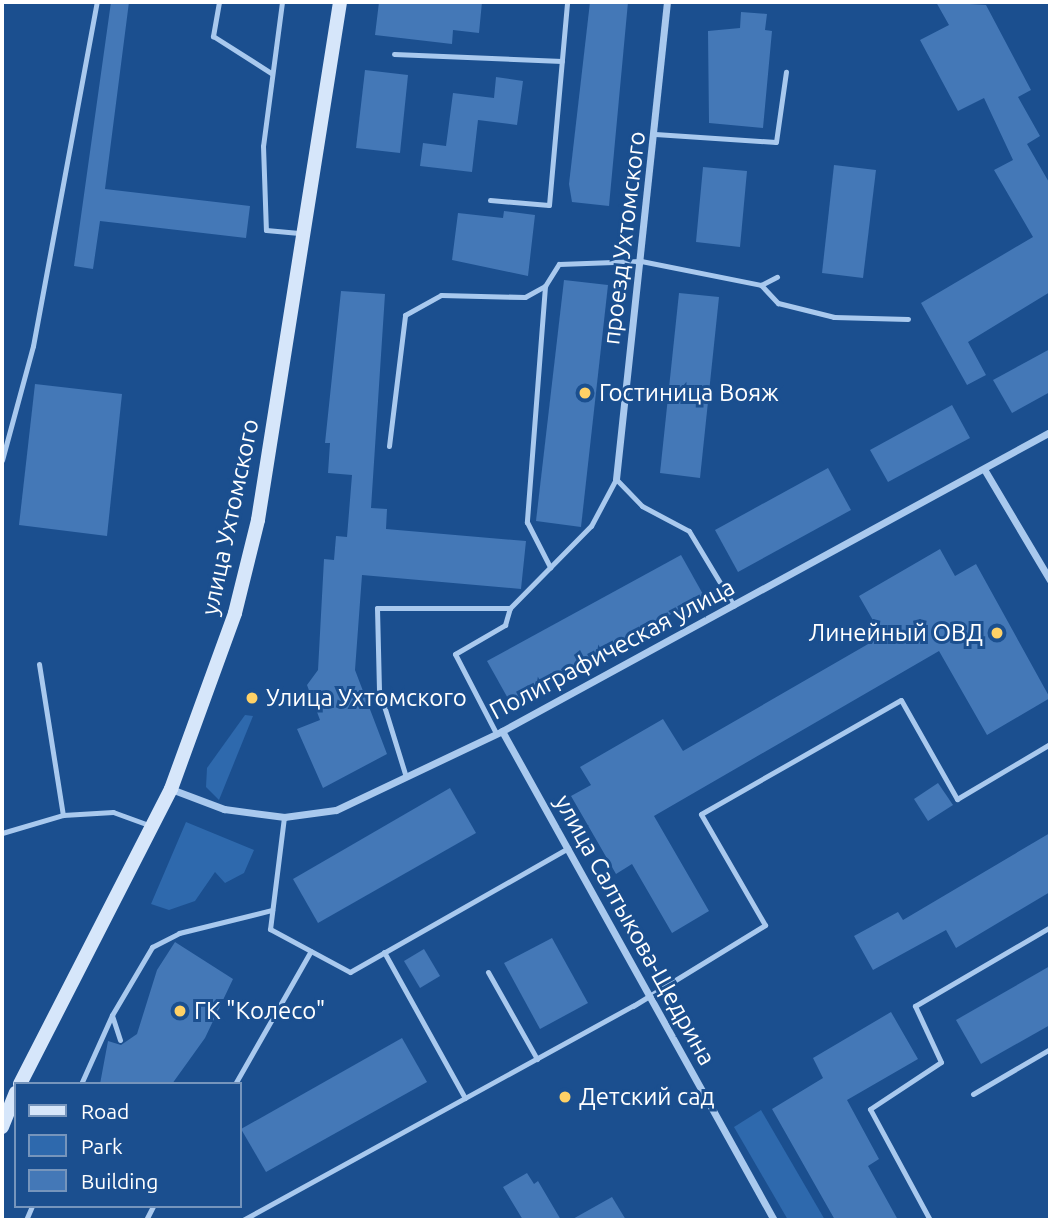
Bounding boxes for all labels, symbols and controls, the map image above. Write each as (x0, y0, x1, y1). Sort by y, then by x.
street label: проезд Ухтомского (597, 130, 651, 346)
place label: Гостиница Вояж (599, 379, 779, 407)
marker: Гостиница Вояж (577, 385, 593, 401)
street label: улица Ухтомского (195, 416, 265, 618)
street label: Полиграфическая улица (485, 572, 739, 726)
place label: Линейный ОВД (809, 619, 983, 647)
marker: Линейный ОВД (989, 625, 1005, 641)
place label: Улица Ухтомского (266, 684, 467, 712)
marker: Улица Ухтомского (244, 690, 260, 706)
street label: улица Салтыкова-Щедрина (549, 790, 721, 1070)
place label: ГК "Колесо" (194, 997, 325, 1025)
marker: ГК "Колесо" (172, 1003, 188, 1019)
legend (14, 1082, 242, 1208)
place label: Детский сад (579, 1083, 715, 1111)
marker: Детский сад (557, 1089, 573, 1105)
text: Road (81, 1099, 129, 1123)
text: Park (81, 1134, 123, 1158)
text: Building (81, 1169, 158, 1193)

